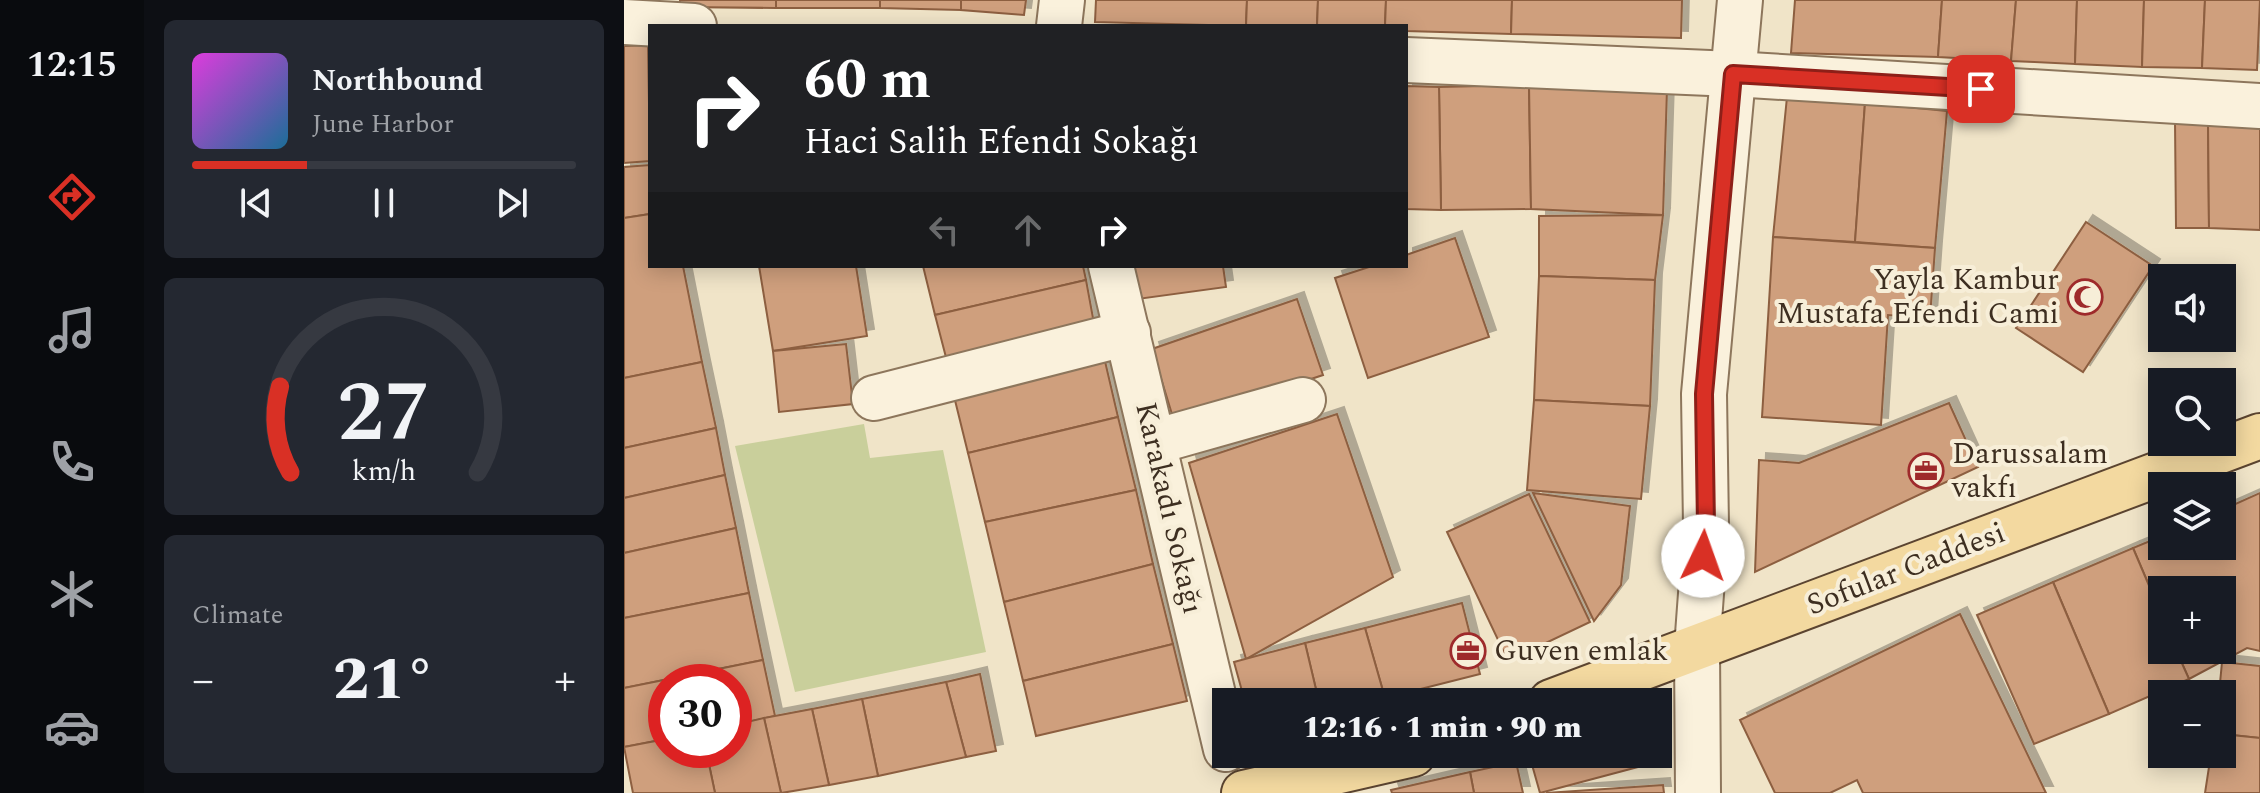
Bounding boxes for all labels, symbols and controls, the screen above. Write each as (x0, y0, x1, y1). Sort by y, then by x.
text: 12:15 (27, 38, 117, 93)
text: 60 m (804, 38, 931, 123)
pin (1947, 55, 2015, 123)
icon: right (672, 56, 776, 160)
text: Northbound (312, 58, 483, 104)
icon: arrive (1959, 67, 2003, 111)
text: June Harbor (312, 104, 454, 144)
text: Haci Salih Efendi Sokağı (804, 115, 1199, 170)
icon: directions (44, 169, 100, 225)
icon: previous (234, 181, 278, 225)
icon: pause (362, 181, 406, 225)
icon: next (490, 181, 534, 225)
icon: left (922, 208, 966, 252)
icon: ahead (1006, 208, 1050, 252)
icon: right (1090, 208, 1134, 252)
place label: Yayla Kambur Mustafa Efendi Cami (1776, 257, 2059, 337)
map controls (2148, 264, 2236, 768)
button: sound (2148, 264, 2236, 352)
mosque icon: Yayla Kambur Mustafa Efendi Cami (2066, 278, 2104, 316)
icon: music (44, 302, 100, 358)
text: 27 (337, 350, 431, 477)
button: search (2148, 368, 2236, 456)
street label: Karakadı Sokağı (1122, 397, 1216, 619)
place label: Darussalam vakfı (1951, 431, 2108, 511)
icon: phone (44, 434, 100, 490)
text: km/h (352, 450, 416, 493)
office icon: Darussalam vakfı (1907, 452, 1945, 490)
button: layers (2148, 472, 2236, 560)
street label: Sofular Caddesi (1800, 510, 2012, 628)
position arrow (1661, 514, 1745, 598)
icon: climate (44, 566, 100, 622)
button: + (2148, 576, 2236, 664)
text: Climate (192, 595, 283, 635)
place label: Guven emlak (1494, 628, 1668, 674)
office icon: Guven emlak (1449, 632, 1487, 670)
text: 21° (333, 634, 435, 726)
text: − (192, 647, 214, 714)
text: + (554, 647, 576, 714)
speed limit sign: 30 (648, 664, 752, 768)
button: − (2148, 680, 2236, 768)
icon: car (44, 699, 100, 755)
text: 12:16 · 1 min · 90 m (1302, 705, 1582, 751)

